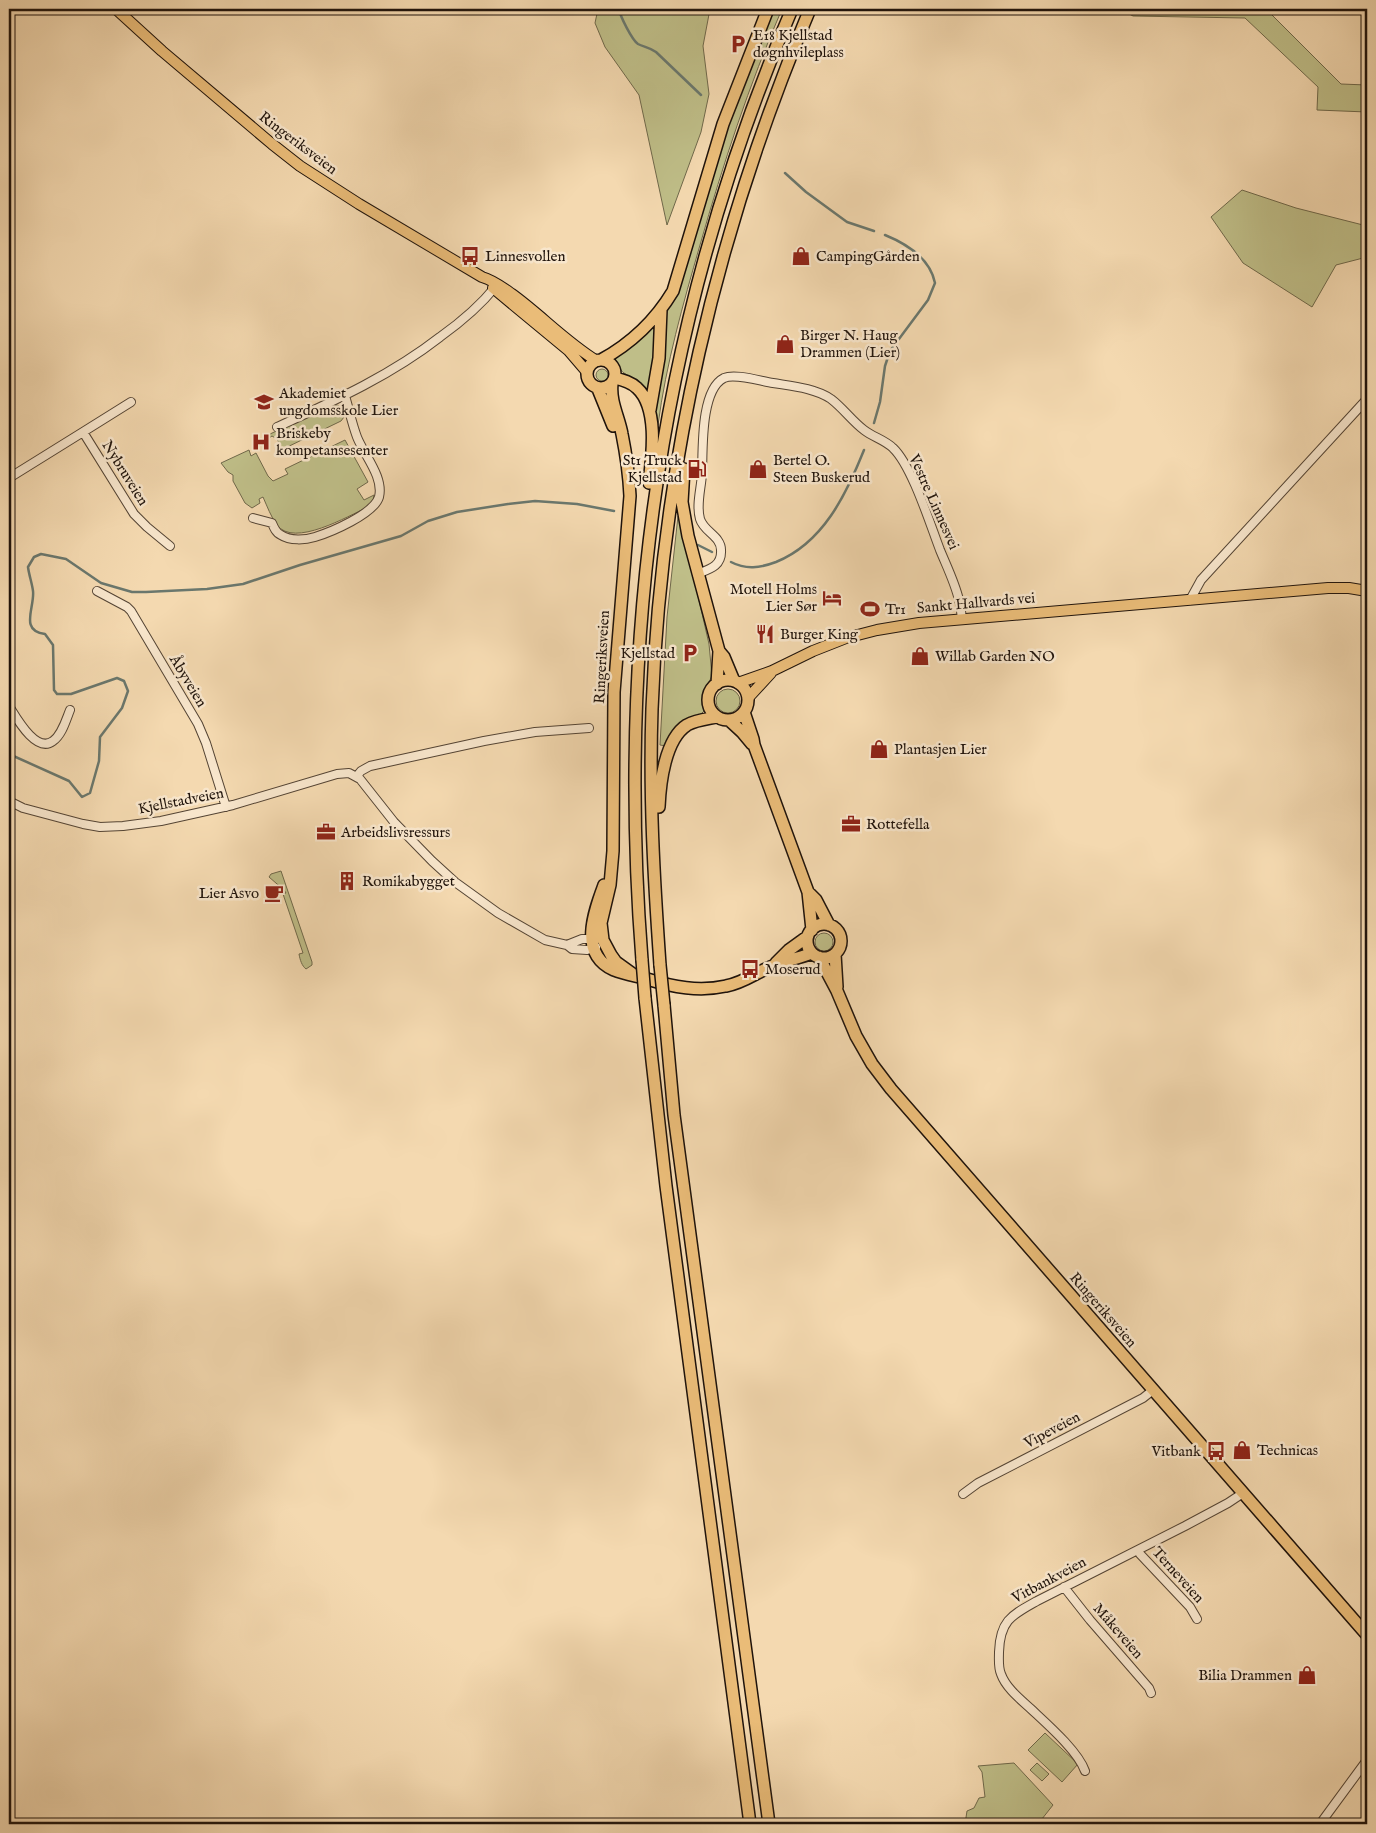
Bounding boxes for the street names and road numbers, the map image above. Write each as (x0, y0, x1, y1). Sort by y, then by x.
street label: Ringeriksveien (255, 107, 341, 179)
street label: Nybruveien (97, 437, 153, 509)
street label: Vestre Linnesvei (904, 450, 963, 553)
street label: Sankt Hallvards vei (916, 588, 1036, 618)
street label: Ringeriksveien (590, 610, 614, 704)
street label: Åbyveien (164, 651, 211, 711)
street label: Kjellstadveien (137, 783, 225, 819)
street label: Ringeriksveien (1065, 1268, 1141, 1352)
street label: Vipeveien (1020, 1407, 1083, 1453)
street label: Terneveien (1148, 1543, 1208, 1607)
street label: Vitbankveien (1008, 1552, 1090, 1608)
street label: Måkeveien (1089, 1599, 1147, 1663)

